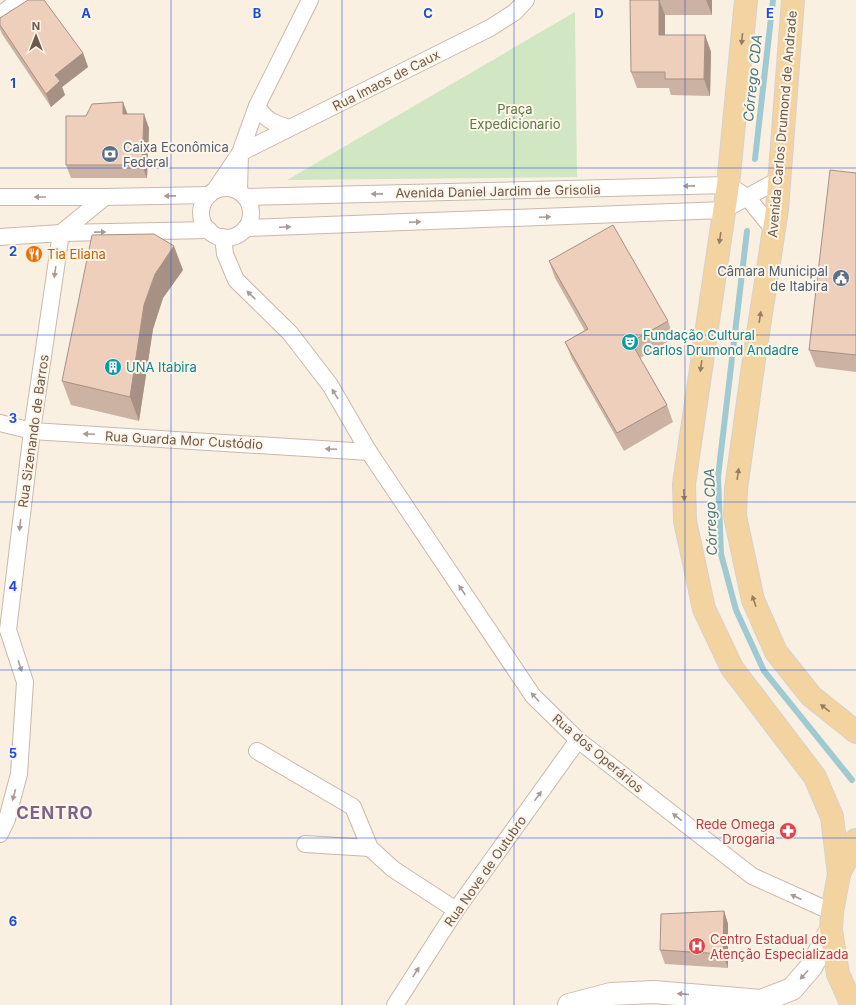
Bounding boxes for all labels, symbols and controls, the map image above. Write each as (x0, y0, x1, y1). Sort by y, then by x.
text: A (81, 5, 91, 21)
text: B (253, 5, 262, 21)
text: C (423, 5, 433, 21)
text: D (594, 5, 604, 21)
text: E (766, 5, 774, 21)
street label: Avenida Carlos Drumond de Andrade (764, 10, 800, 238)
north arrow (16, 16, 56, 56)
text: N (32, 19, 40, 33)
one-way arrow (739, 33, 745, 45)
water label: Córrego CDA (739, 34, 765, 122)
street label: Rua Imaos de Caux (330, 46, 442, 114)
text: 1 (10, 75, 16, 91)
park label: Praça Expedicionario (470, 101, 561, 132)
place label: Caixa Econômica Federal (123, 139, 229, 170)
bank icon: Caixa Econômica Federal (100, 144, 120, 164)
street label: Avenida Daniel Jardim de Grisolia (395, 181, 601, 201)
one-way arrow (682, 183, 695, 189)
one-way arrow (370, 191, 383, 197)
one-way arrow (163, 193, 176, 199)
one-way arrow (33, 194, 46, 200)
one-way arrow (539, 214, 552, 220)
one-way arrow (409, 219, 422, 225)
one-way arrow (279, 224, 292, 230)
one-way arrow (94, 229, 107, 235)
one-way arrow (717, 231, 723, 244)
text: 2 (9, 243, 17, 259)
restaurant icon: Tia Eliana (24, 244, 44, 264)
place label: Tia Eliana (47, 246, 106, 262)
place label: Câmara Municipal de Itabira (717, 263, 828, 294)
one-way arrow (52, 266, 58, 278)
public building icon: Câmara Municipal de Itabira (831, 268, 851, 288)
one-way arrow (246, 290, 256, 300)
one-way arrow (757, 311, 763, 323)
place label: Fundação Cultural Carlos Drumond Andadre (643, 327, 799, 358)
theatre icon: Fundação Cultural Carlos Drumond Andadre (620, 332, 640, 352)
street label: Rua Sizenando de Barros (14, 353, 52, 509)
building icon: UNA Itabira (103, 357, 123, 377)
place label: UNA Itabira (126, 359, 197, 375)
one-way arrow (698, 360, 704, 372)
one-way arrow (332, 388, 339, 400)
text: 3 (9, 410, 17, 426)
street label: Rua Guarda Mor Custódio (105, 428, 264, 452)
one-way arrow (83, 431, 95, 438)
one-way arrow (324, 446, 337, 453)
water label: Córrego CDA (700, 468, 720, 556)
one-way arrow (735, 468, 741, 480)
one-way arrow (681, 489, 688, 501)
one-way arrow (17, 519, 24, 531)
text: 4 (9, 578, 18, 594)
one-way arrow (458, 585, 466, 595)
one-way arrow (751, 595, 757, 607)
one-way arrow (17, 661, 23, 673)
one-way arrow (530, 692, 539, 703)
one-way arrow (820, 704, 831, 712)
street label: Rua dos Operários (549, 710, 647, 796)
text: 5 (9, 745, 17, 761)
one-way arrow (10, 789, 16, 801)
one-way arrow (534, 791, 542, 802)
district label: CENTRO (16, 803, 94, 823)
street label: Rua Nove de Outubro (441, 812, 529, 930)
one-way arrow (671, 813, 682, 822)
place label: Rede Omega Drogaria (696, 816, 775, 847)
pharmacy icon: Rede Omega Drogaria (778, 821, 798, 841)
one-way arrow (790, 894, 801, 900)
text: 6 (9, 913, 17, 929)
place label: Centro Estadual de Atenção Especializada (710, 931, 849, 962)
hospital icon: Centro Estadual de Atenção Especializada (687, 936, 707, 956)
one-way arrow (412, 967, 420, 977)
one-way arrow (800, 970, 809, 980)
one-way arrow (677, 991, 689, 997)

